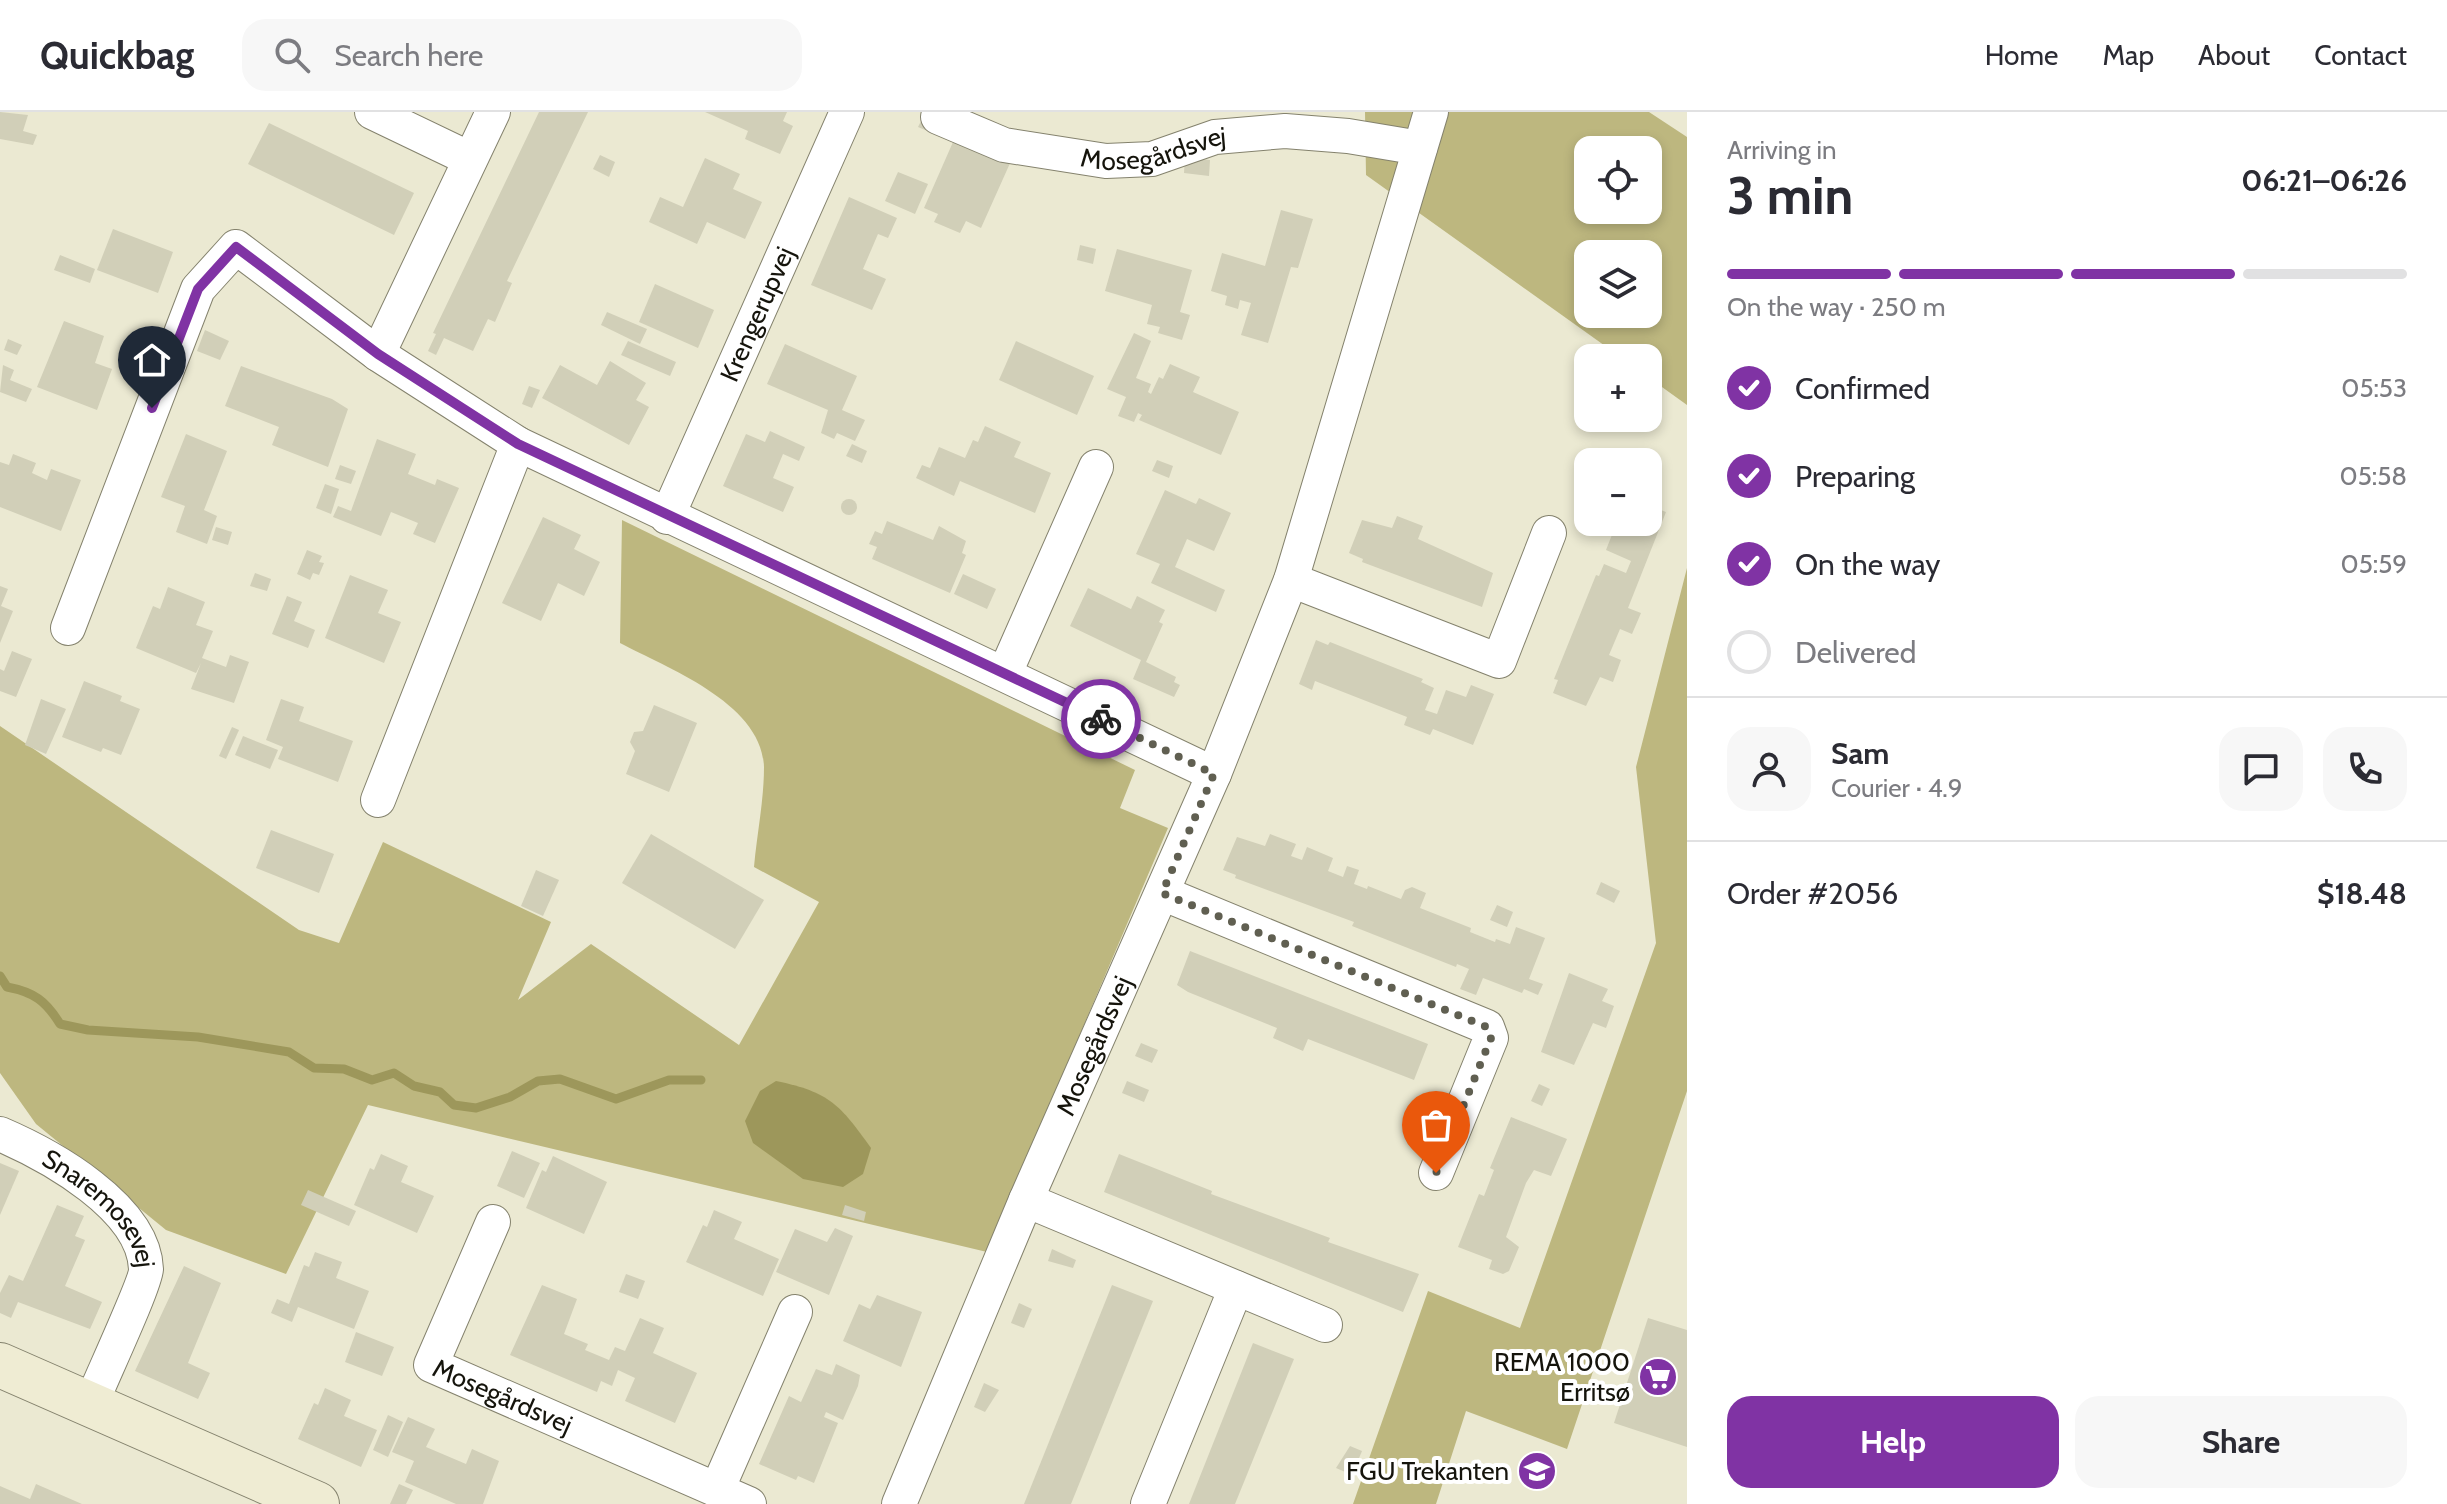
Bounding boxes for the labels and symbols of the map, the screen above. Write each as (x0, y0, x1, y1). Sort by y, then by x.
street label: Mosegårdsvej (1078, 120, 1227, 177)
street label: Krengerupvej (713, 242, 801, 387)
pin (118, 326, 186, 408)
courier (1061, 679, 1141, 759)
street label: Mosegårdsvej (1049, 971, 1139, 1120)
pin (1402, 1091, 1470, 1173)
street label: Snaremosevej (37, 1142, 162, 1269)
place label: REMA 1000 Erritsø (1494, 1346, 1630, 1408)
street label: Mosegårdsvej (428, 1352, 577, 1441)
supermarket icon: REMA 1000 Erritsø (1637, 1356, 1679, 1398)
school or university icon: FGU Trekanten (1516, 1450, 1558, 1492)
place label: FGU Trekanten (1346, 1455, 1509, 1487)

